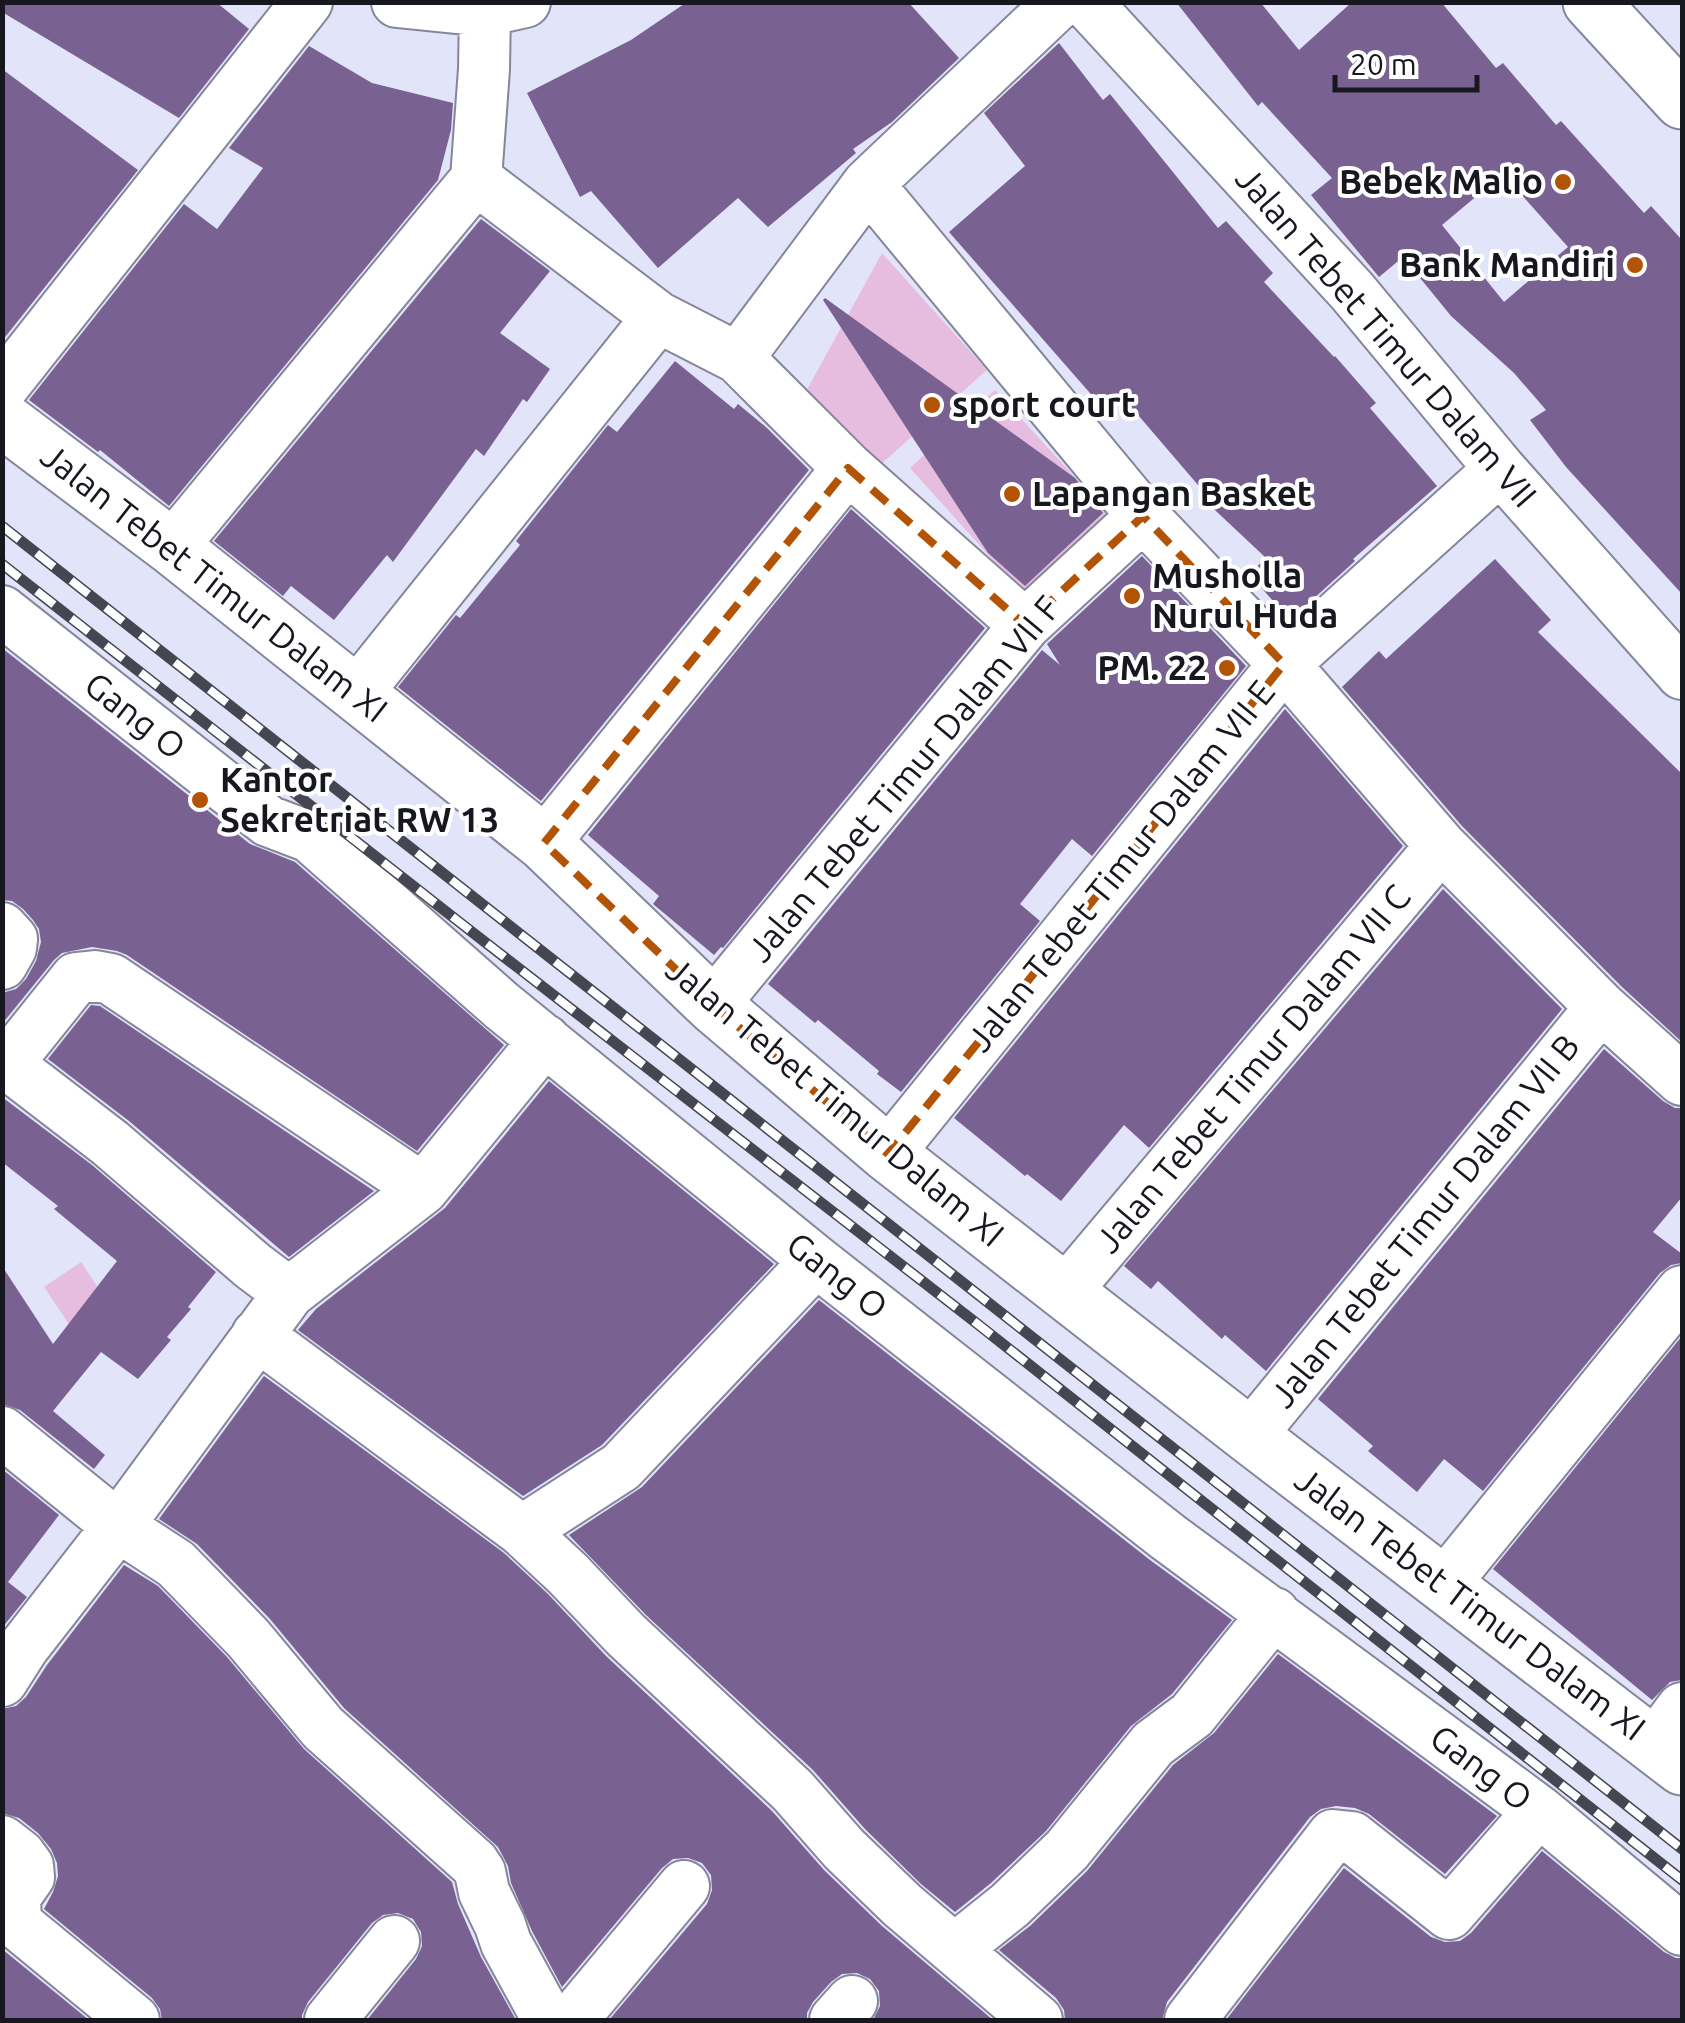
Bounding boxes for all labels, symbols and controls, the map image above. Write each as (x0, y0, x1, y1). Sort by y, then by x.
scale bar (1335, 30, 1478, 92)
text: 20 m (1350, 47, 1417, 81)
street label: Jalan Tebet Timur Dalam VII (1228, 158, 1545, 515)
place label: Bebek Malio (1339, 161, 1543, 201)
marker: Bebek Malio (1552, 171, 1574, 193)
place label: Bank Mandiri (1399, 244, 1615, 284)
marker: Bank Mandiri (1624, 254, 1646, 276)
place label: sport court (952, 384, 1136, 424)
marker: sport court (921, 394, 943, 416)
street label: Jalan Tebet Timur Dalam XI (34, 435, 396, 730)
place label: Lapangan Basket (1032, 473, 1312, 513)
marker: Lapangan Basket (1001, 483, 1023, 505)
place label: Musholla Nurul Huda (1152, 555, 1338, 635)
marker: Musholla Nurul Huda (1121, 585, 1143, 607)
street label: Jalan Tebet Timur Dalam VII F (739, 588, 1068, 969)
place label: PM. 22 (1097, 647, 1207, 687)
marker: PM. 22 (1216, 657, 1238, 679)
street label: Gang O (77, 664, 194, 767)
street label: Jalan Tebet Timur Dalam VII E (958, 672, 1282, 1059)
place label: Kantor Sekretriat RW 13 (220, 759, 499, 839)
marker: Kantor Sekretriat RW 13 (189, 789, 211, 811)
street label: Jalan Tebet Timur Dalam VII C (1087, 877, 1418, 1260)
street label: Jalan Tebet Timur Dalam XI (659, 948, 1012, 1254)
street label: Jalan Tebet Timur Dalam VII B (1261, 1026, 1587, 1415)
street label: Gang O (779, 1224, 896, 1327)
street label: Jalan Tebet Timur Dalam XI (1288, 1458, 1654, 1748)
street label: Gang O (1423, 1716, 1540, 1818)

